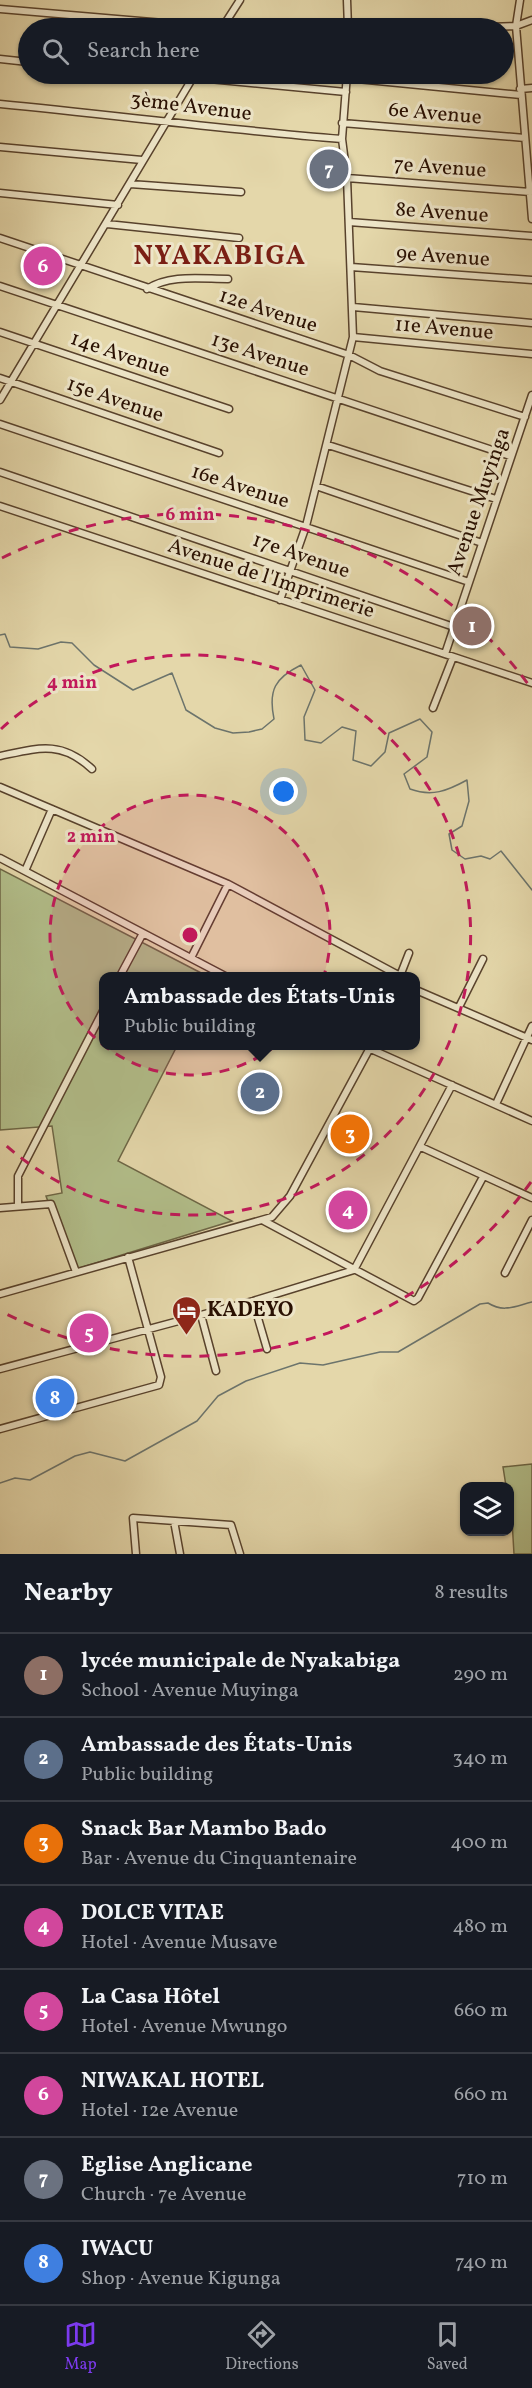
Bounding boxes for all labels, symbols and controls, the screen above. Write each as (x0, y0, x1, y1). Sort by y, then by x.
search box (18, 18, 514, 84)
icon: search (39, 35, 72, 68)
text: Search here (87, 36, 200, 67)
street label: 3ème Avenue (129, 85, 253, 129)
street label: 6e Avenue (387, 95, 483, 133)
pin: 7 (310, 146, 348, 192)
street label: 7e Avenue (393, 150, 487, 186)
street label: 8e Avenue (394, 195, 490, 231)
district label: NYAKABIGA (134, 238, 307, 276)
street label: 9e Avenue (395, 239, 491, 275)
pin: 6 (24, 244, 63, 288)
street label: 12e Avenue (215, 281, 321, 341)
street label: 11e Avenue (393, 310, 495, 348)
street label: 14e Avenue (66, 324, 174, 386)
street label: 13e Avenue (207, 325, 313, 385)
street label: 15e Avenue (62, 370, 168, 430)
street label: Avenue Muyinga (440, 424, 518, 580)
street label: 16e Avenue (187, 458, 293, 517)
text: 6 min (165, 503, 215, 528)
street label: 17e Avenue (248, 526, 354, 586)
street label: Avenue de l'Imprimerie (164, 532, 378, 626)
pin: 1 (452, 604, 492, 648)
text: 4 min (47, 671, 97, 696)
your location (269, 777, 298, 806)
text: 2 min (67, 825, 115, 850)
centre of rings (180, 925, 200, 945)
popup (99, 972, 420, 1050)
text: Ambassade des États-Unis (124, 982, 395, 1013)
text: Public building (124, 1013, 256, 1041)
pin: 2 (240, 1070, 280, 1114)
pin: 3 (330, 1112, 370, 1156)
pin: 4 (328, 1188, 368, 1232)
hotel icon: KADEYO (170, 1294, 202, 1336)
place label: KADEYO (207, 1296, 294, 1325)
pin: 5 (70, 1310, 109, 1356)
pin: 8 (36, 1376, 74, 1420)
map controls (460, 1482, 514, 1536)
button: layers (460, 1482, 514, 1536)
text: Nearby (24, 1575, 113, 1611)
text: 8 results (435, 1579, 508, 1607)
text: lycée municipale de Nyakabiga (81, 1646, 400, 1677)
text: 1 (39, 1661, 48, 1689)
text: 290 m (453, 1661, 508, 1689)
text: School · Avenue Muyinga (81, 1677, 299, 1705)
text: Ambassade des États-Unis (81, 1730, 353, 1761)
text: 2 (38, 1745, 49, 1773)
text: 340 m (452, 1745, 508, 1773)
text: Public building (81, 1761, 213, 1789)
text: Snack Bar Mambo Bado (81, 1814, 327, 1845)
text: 3 (38, 1829, 49, 1857)
text: 400 m (450, 1829, 508, 1857)
text: Bar · Avenue du Cinquantenaire (81, 1845, 357, 1873)
text: DOLCE VITAE (81, 1898, 224, 1929)
text: 4 (37, 1913, 50, 1941)
text: 480 m (453, 1913, 508, 1941)
text: Hotel · Avenue Musave (81, 1929, 278, 1957)
text: La Casa Hôtel (81, 1982, 220, 2013)
text: 5 (39, 1997, 48, 2025)
text: 660 m (454, 1997, 508, 2025)
text: Hotel · Avenue Mwungo (81, 2013, 288, 2041)
text: NIWAKAL HOTEL (81, 2066, 264, 2097)
text: 6 (38, 2081, 49, 2109)
text: 660 m (454, 2081, 508, 2109)
text: Hotel · 12e Avenue (81, 2097, 238, 2125)
text: Eglise Anglicane (81, 2150, 253, 2181)
text: 7 (39, 2165, 48, 2193)
text: 710 m (457, 2165, 508, 2193)
text: Church · 7e Avenue (81, 2181, 247, 2209)
text: IWACU (81, 2234, 153, 2265)
text: 8 (38, 2249, 49, 2277)
text: 740 m (455, 2249, 508, 2277)
text: Shop · Avenue Kigunga (81, 2265, 281, 2293)
tab: Map (64, 2318, 97, 2376)
tab: Directions (225, 2318, 299, 2376)
tab: Saved (427, 2318, 468, 2376)

